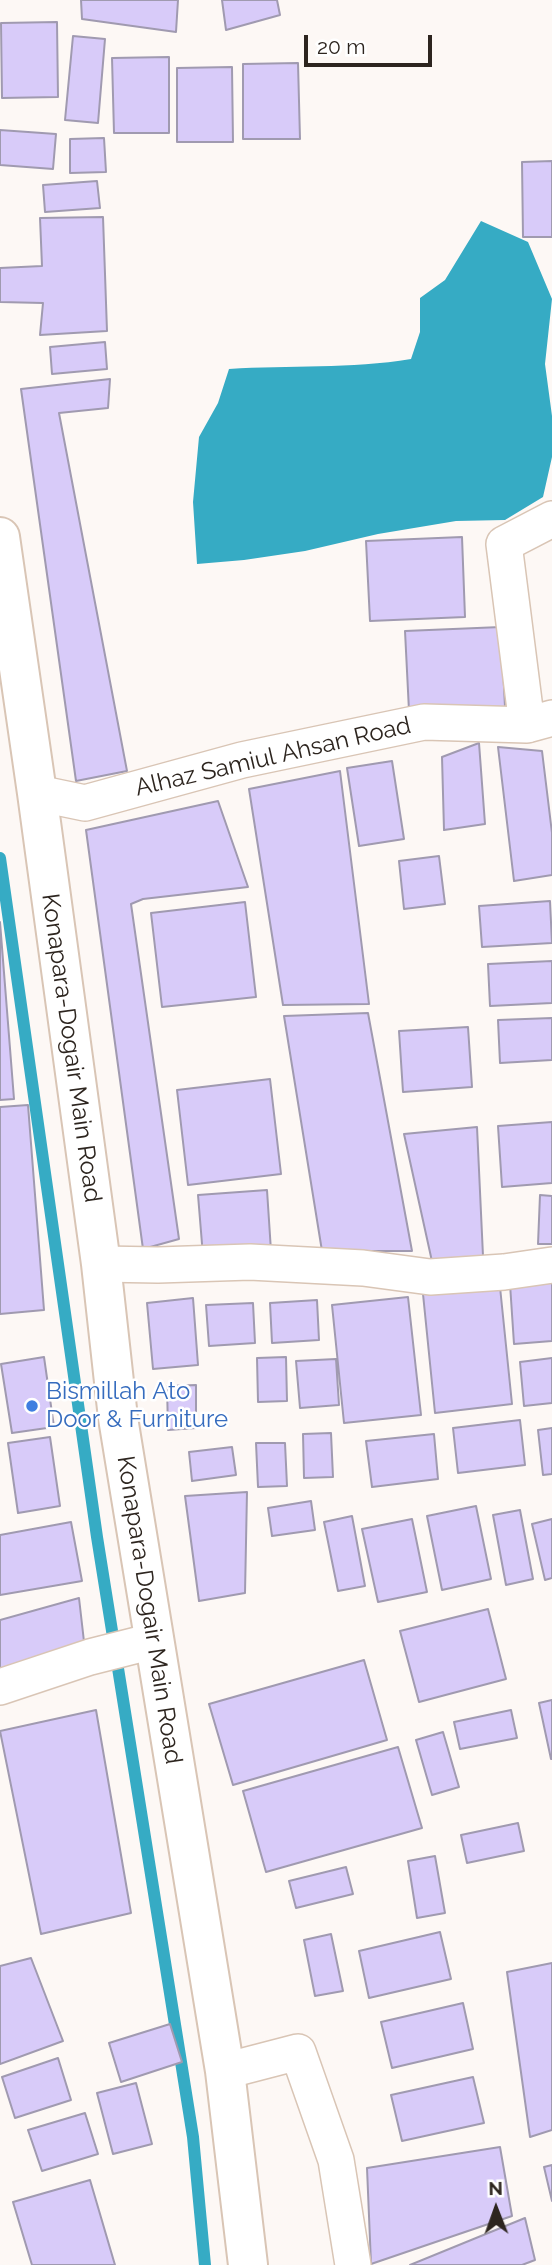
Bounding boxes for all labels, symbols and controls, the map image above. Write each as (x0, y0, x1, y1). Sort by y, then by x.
scale bar (307, 21, 435, 65)
text: 20 m (317, 34, 365, 59)
street label: Alhaz Samiul Ahsan Road (132, 711, 414, 803)
street label: Konapara-Dogair Main Road (35, 892, 107, 1204)
place label: Bismillah Ato Door & Furniture (46, 1378, 228, 1434)
marker: Bismillah Ato Door & Furniture (24, 1398, 40, 1414)
street label: Konapara-Dogair Main Road (110, 1454, 188, 1766)
north arrow (461, 2174, 531, 2244)
text: N (488, 2177, 503, 2199)

